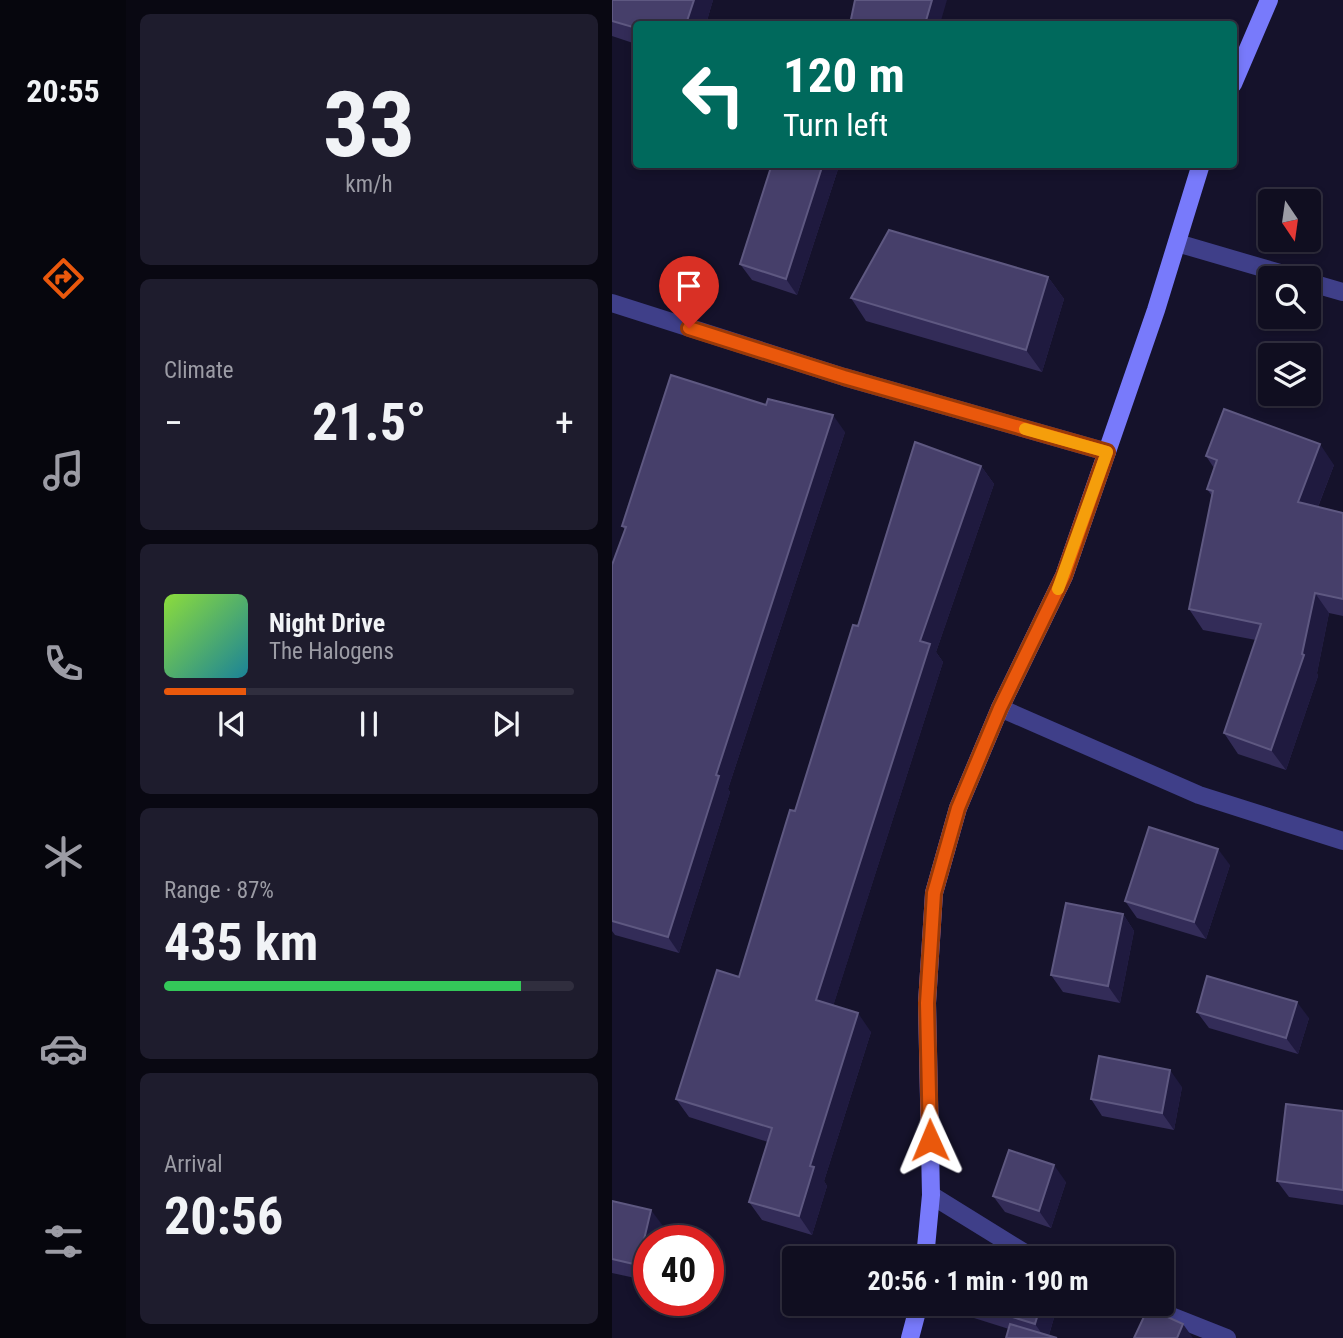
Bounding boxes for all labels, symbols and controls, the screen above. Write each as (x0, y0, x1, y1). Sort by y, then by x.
text: 120 m (783, 47, 905, 104)
icon: left (668, 49, 759, 140)
text: 20:55 (26, 72, 100, 110)
text: 33 (323, 72, 415, 178)
text: Turn left (783, 106, 888, 144)
text: km/h (345, 171, 393, 198)
north arrow (1258, 189, 1321, 252)
map controls (1258, 189, 1321, 406)
icon: directions (39, 254, 88, 303)
pin (659, 256, 719, 328)
button: search (1258, 266, 1321, 329)
icon: arrive (670, 267, 708, 305)
button: layers (1258, 343, 1321, 406)
text: Climate (164, 357, 234, 384)
text: 21.5° (312, 392, 426, 453)
text: − (164, 401, 183, 445)
text: + (555, 401, 574, 445)
icon: music (39, 446, 88, 495)
text: Night Drive (269, 608, 385, 638)
text: The Halogens (269, 638, 394, 665)
icon: phone (39, 639, 88, 688)
icon: previous (213, 705, 251, 743)
icon: pause (350, 705, 388, 743)
icon: next (487, 705, 525, 743)
icon: climate (39, 832, 88, 881)
text: Range · 87% (164, 877, 274, 904)
text: 435 km (164, 912, 318, 973)
icon: car (39, 1024, 88, 1073)
position arrow (893, 1103, 967, 1177)
text: Arrival (164, 1151, 223, 1178)
text: 20:56 (164, 1186, 283, 1247)
icon: filters (39, 1217, 88, 1266)
speed limit sign: 40 (633, 1225, 724, 1316)
text: 20:56 · 1 min · 190 m (868, 1266, 1088, 1296)

